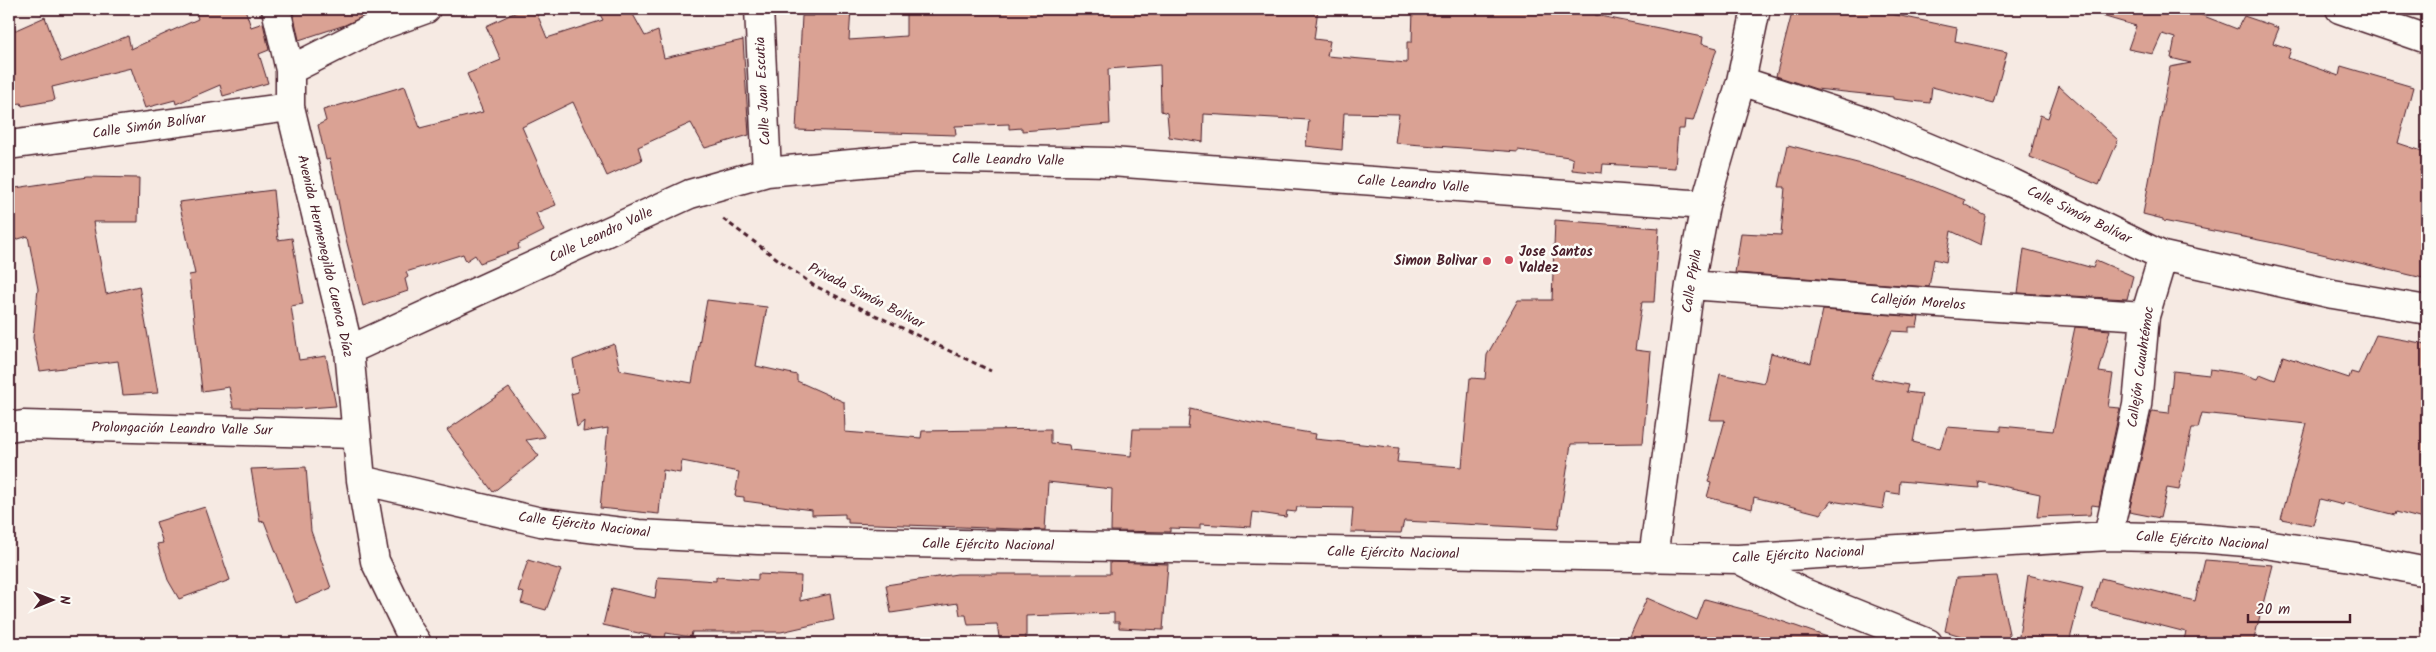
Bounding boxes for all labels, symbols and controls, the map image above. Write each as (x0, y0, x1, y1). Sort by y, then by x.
street label: Calle Juan Escutia (749, 36, 777, 146)
street label: Calle Simón Bolívar (91, 107, 208, 145)
street label: Calle Leandro Valle (952, 148, 1065, 172)
street label: Avenida Hermenegildo Cuenca Díaz (291, 153, 359, 359)
street label: Calle Leandro Valle (1356, 169, 1471, 199)
street label: Calle Simón Bolívar (2023, 180, 2136, 251)
street label: Calle Leandro Valle (545, 201, 657, 269)
place label: Jose Santos Valdez (1519, 241, 1593, 279)
street label: Calle Pípila (1676, 247, 1708, 315)
place label: Simon Bolivar (1394, 250, 1478, 272)
marker: Jose Santos Valdez (1503, 254, 1515, 266)
marker: Simon Bolivar (1481, 255, 1493, 267)
street label: Privada Simón Bolívar (804, 257, 929, 335)
street label: Callejón Morelos (1870, 288, 1966, 316)
street label: Callejón Cuauhtémoc (2122, 305, 2160, 429)
street label: Prolongación Leandro Valle Sur (91, 416, 274, 442)
street label: Calle Ejército Nacional (517, 506, 652, 544)
street label: Calle Ejército Nacional (2135, 525, 2269, 557)
street label: Calle Ejército Nacional (922, 533, 1055, 557)
street label: Calle Ejército Nacional (1327, 541, 1460, 565)
street label: Calle Ejército Nacional (1731, 541, 1865, 569)
north arrow (28, 574, 78, 624)
scale bar (2248, 592, 2351, 624)
text: N (53, 595, 75, 605)
text: 20 m (2256, 598, 2290, 622)

